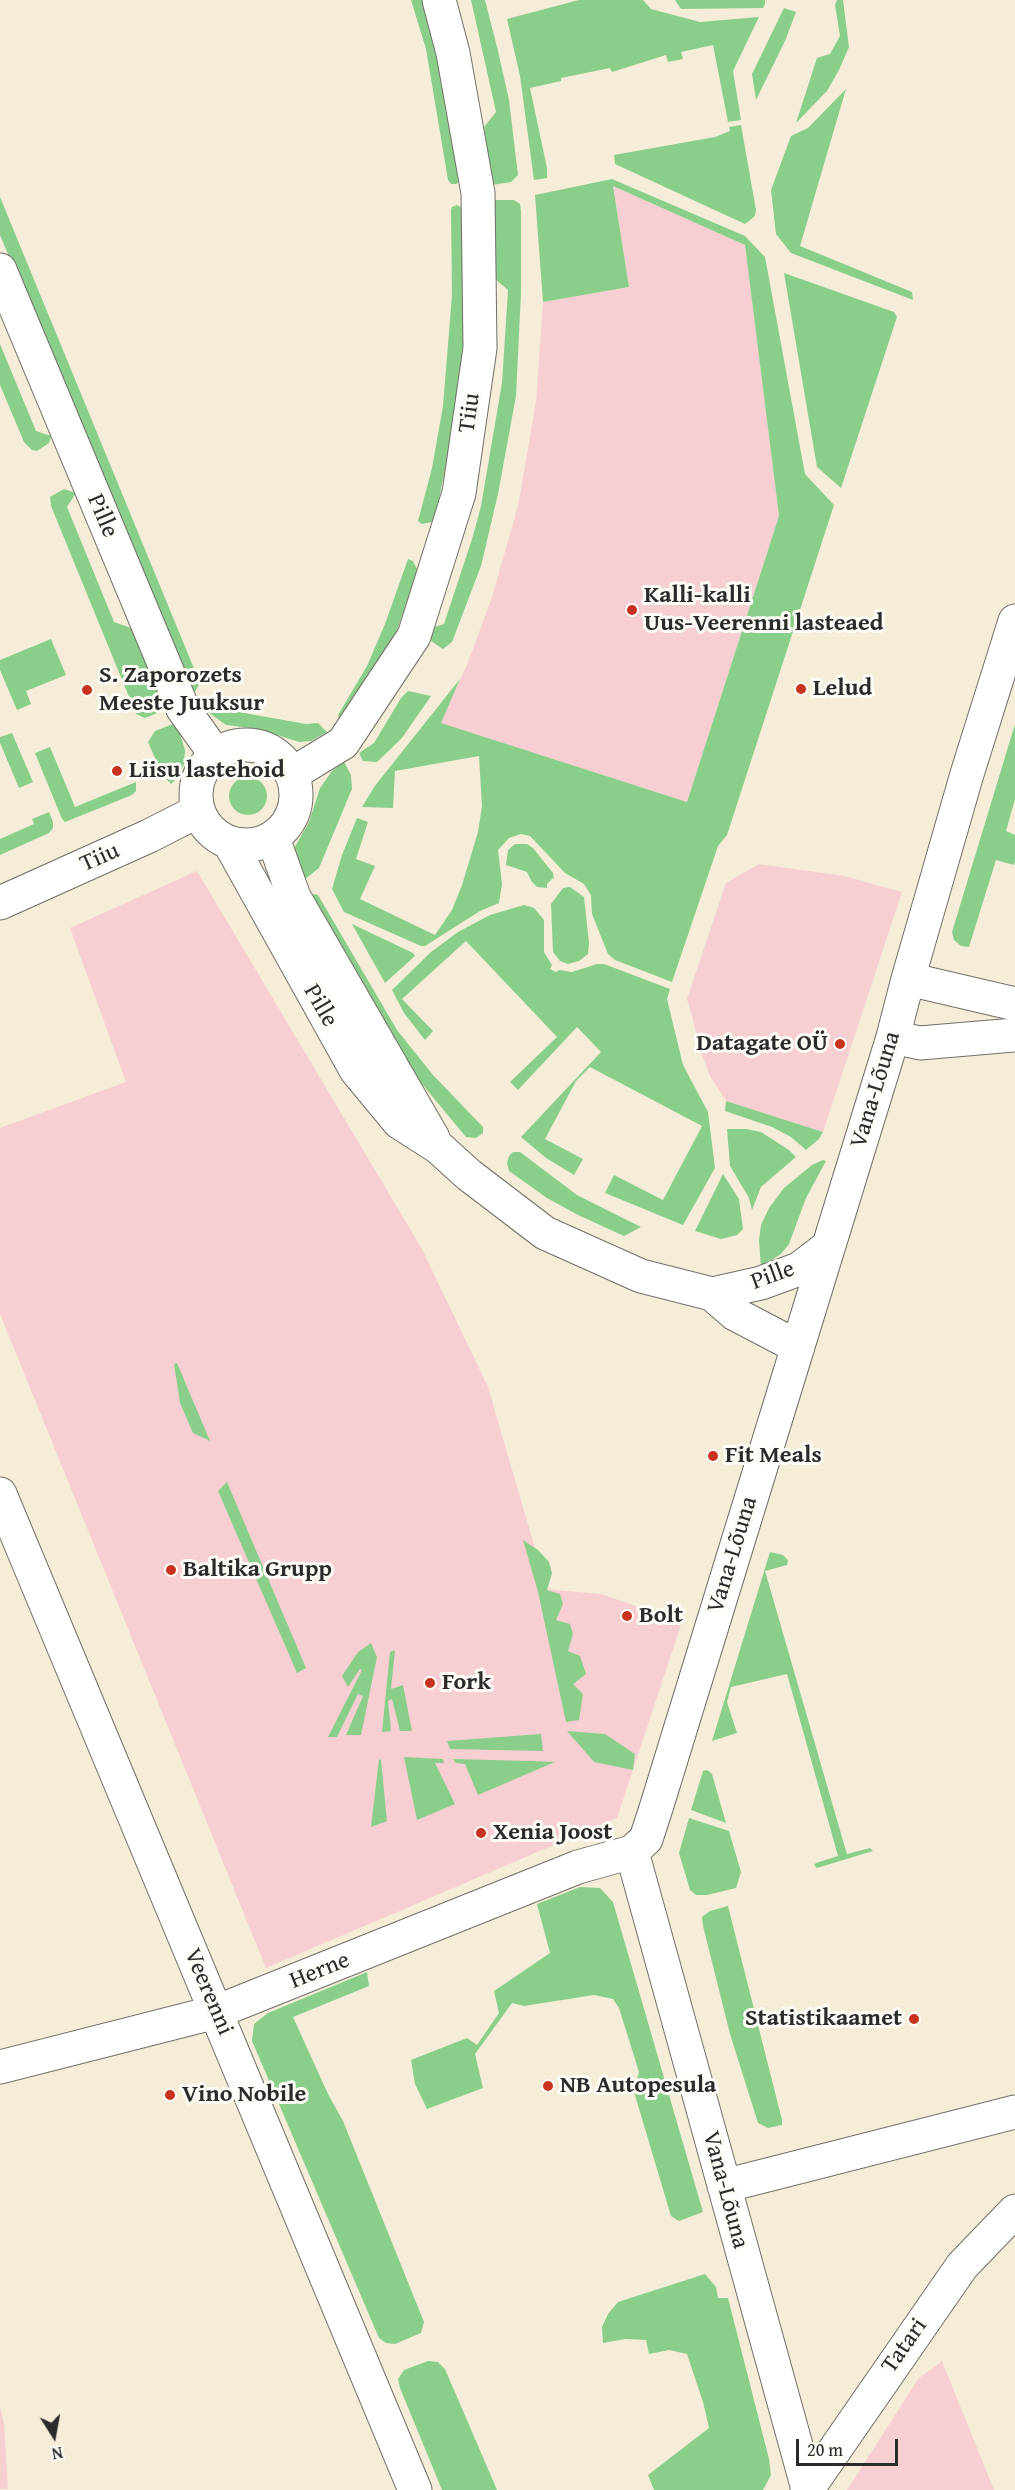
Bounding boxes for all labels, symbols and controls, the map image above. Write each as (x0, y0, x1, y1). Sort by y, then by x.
street label: Tiiu (453, 391, 487, 435)
street label: Pille (80, 490, 124, 542)
place label: Kalli-kalli Uus-Veerenni lasteaed (644, 582, 883, 638)
marker: Kalli-kalli Uus-Veerenni lasteaed (625, 603, 639, 617)
place label: S. Zaporozets Meeste Juuksur (99, 662, 264, 718)
place label: Lelud (813, 675, 872, 703)
marker: Lelud (794, 682, 808, 696)
marker: S. Zaporozets Meeste Juuksur (80, 683, 94, 697)
place label: Liisu lastehoid (129, 757, 285, 785)
marker: Liisu lastehoid (110, 764, 124, 778)
street label: Tiiu (76, 837, 124, 879)
street label: Pille (296, 980, 344, 1032)
street label: Vana-Lõuna (845, 1028, 907, 1152)
place label: Datagate OÜ (696, 1030, 828, 1058)
marker: Datagate OÜ (833, 1037, 847, 1051)
street label: Pille (747, 1255, 799, 1297)
place label: Fit Meals (725, 1442, 822, 1470)
marker: Fit Meals (706, 1449, 720, 1463)
street label: Vana-Lõuna (702, 1493, 764, 1617)
place label: Baltika Grupp (183, 1556, 332, 1584)
marker: Baltika Grupp (164, 1563, 178, 1577)
place label: Bolt (639, 1602, 683, 1630)
marker: Bolt (620, 1609, 634, 1623)
place label: Fork (442, 1669, 491, 1697)
marker: Fork (423, 1676, 437, 1690)
place label: Xenia Joost (493, 1819, 612, 1847)
marker: Xenia Joost (474, 1826, 488, 1840)
street label: Veerenni (177, 1944, 239, 2040)
street label: Herne (286, 1946, 354, 1996)
place label: Statistikaamet (745, 2005, 902, 2033)
marker: Statistikaamet (907, 2012, 921, 2026)
place label: NB Autopesula (560, 2072, 716, 2100)
marker: NB Autopesula (541, 2079, 555, 2093)
place label: Vino Nobile (182, 2081, 306, 2109)
marker: Vino Nobile (163, 2088, 177, 2102)
street label: Vana-Lõuna (696, 2128, 754, 2252)
street label: Tatari (876, 2313, 934, 2379)
north arrow (24, 2406, 84, 2466)
scale bar (799, 2427, 901, 2465)
text: 20 m (807, 2436, 843, 2463)
text: N (50, 2441, 65, 2466)

